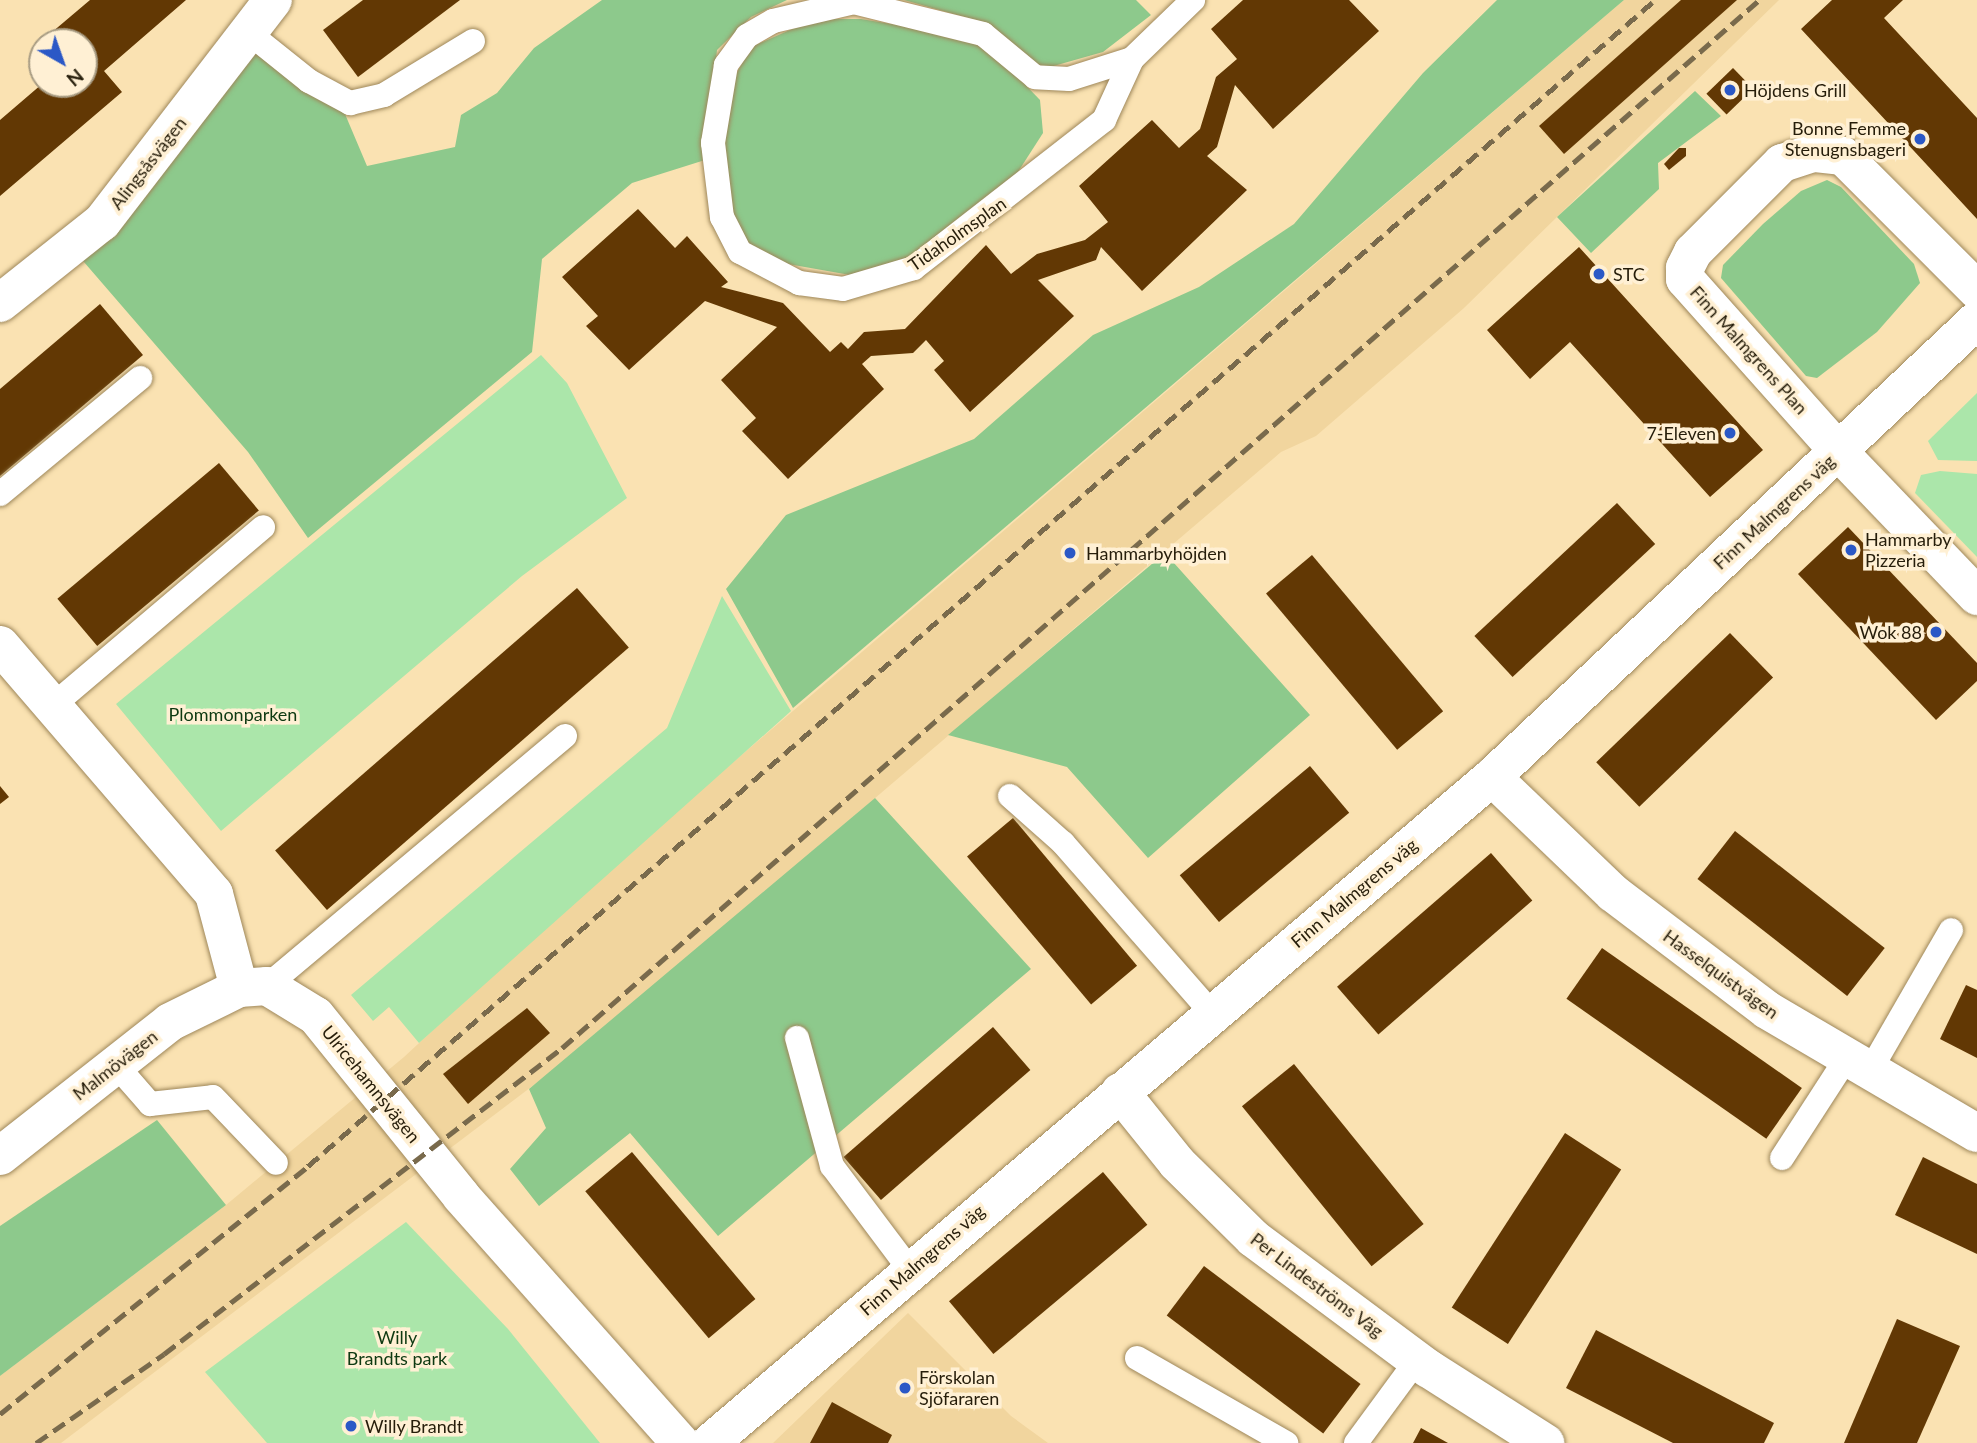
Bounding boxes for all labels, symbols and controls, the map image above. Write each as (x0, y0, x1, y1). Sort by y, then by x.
north arrow (28, 28, 98, 98)
text: N (63, 64, 89, 91)
place label: Höjdens Grill (1744, 79, 1846, 101)
marker: Höjdens Grill (1722, 82, 1738, 98)
street label: Alingsåsvägen (105, 112, 191, 214)
place label: Bonne Femme Stenugnsbageri (1785, 118, 1906, 160)
marker: Bonne Femme Stenugnsbageri (1912, 131, 1928, 147)
street label: Tidaholmsplan (904, 192, 1010, 276)
place label: STC (1613, 263, 1645, 285)
marker: STC (1591, 266, 1607, 282)
street label: Finn Malmgrens Plan (1686, 281, 1812, 419)
place label: 7-Eleven (1646, 422, 1716, 444)
marker: 7-Eleven (1722, 425, 1738, 441)
street label: Finn Malmgrens väg (1709, 450, 1839, 574)
place label: Hammarby Pizzeria (1865, 529, 1952, 572)
place label: Hammarbyhöjden (1086, 542, 1227, 564)
marker: Hammarby Pizzeria (1843, 542, 1859, 558)
marker: Hammarbyhöjden (1060, 543, 1080, 563)
place label: Wok 88 (1860, 621, 1922, 643)
marker: Wok 88 (1928, 624, 1944, 640)
park label: Plommonparken (169, 703, 297, 725)
street label: Finn Malmgrens väg (1286, 834, 1422, 952)
street label: Hasselquistvägen (1659, 925, 1783, 1023)
street label: Ulricehamnsvägen (317, 1021, 425, 1147)
street label: Malmövägen (68, 1025, 162, 1105)
street label: Finn Malmgrens väg (855, 1200, 989, 1320)
street label: Per Lindeströms Väg (1246, 1228, 1388, 1342)
park label: Willy Brandts park (347, 1327, 447, 1370)
place label: Förskolan Sjöfararen (919, 1367, 999, 1410)
marker: Förskolan Sjöfararen (897, 1380, 913, 1396)
place label: Willy Brandt (365, 1415, 464, 1437)
marker: Willy Brandt (343, 1418, 359, 1434)

